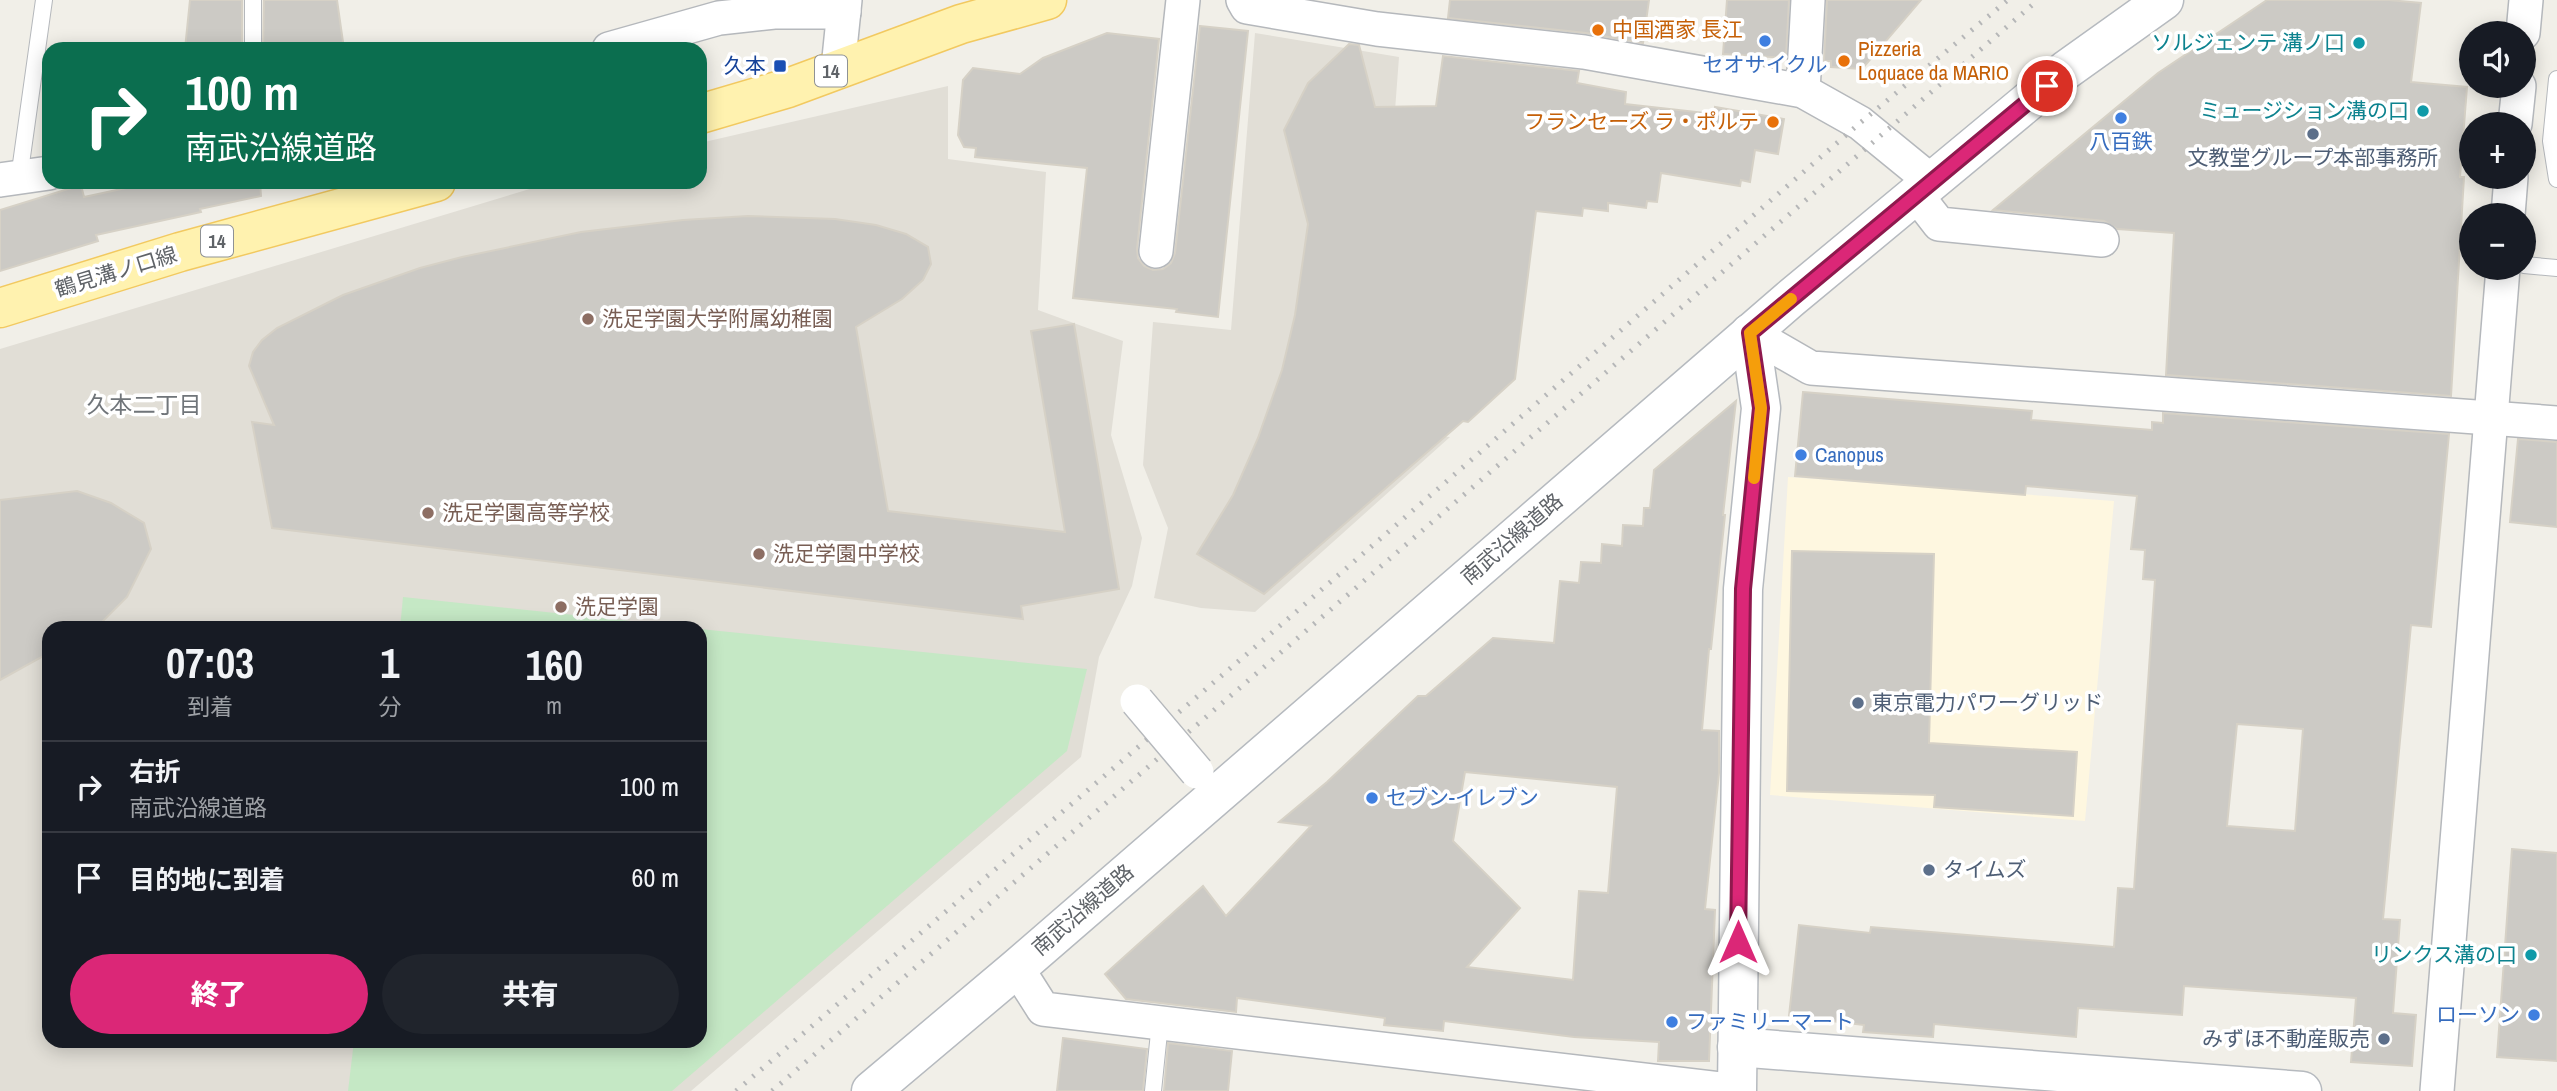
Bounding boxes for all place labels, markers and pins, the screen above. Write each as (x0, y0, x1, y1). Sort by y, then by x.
place label: 中国酒家 長江 (1612, 15, 1743, 44)
marker: 中国酒家 長江 (1590, 22, 1606, 38)
place label: ソルジェンテ 溝ノ口 (2151, 28, 2345, 57)
marker: セオサイクル (1757, 33, 1773, 49)
place label: Pizzeria Loquace da MARIO (1858, 34, 2009, 87)
marker: ソルジェンテ 溝ノ口 (2351, 35, 2367, 51)
place label: セオサイクル (1703, 50, 1827, 79)
place label: 久本 (724, 51, 766, 80)
marker: Pizzeria Loquace da MARIO (1836, 53, 1852, 69)
pin (2017, 56, 2077, 116)
marker: 久本 (772, 58, 788, 74)
place label: ミュージション溝の口 (2199, 96, 2409, 125)
marker: ミュージション溝の口 (2415, 103, 2431, 119)
place label: フランセーズ ラ・ポルテ (1524, 107, 1759, 136)
marker: 八百鉄 (2113, 110, 2129, 126)
marker: フランセーズ ラ・ポルテ (1765, 114, 1781, 130)
marker: 文教堂グループ本部事務所 (2305, 126, 2321, 142)
place label: 八百鉄 (2090, 127, 2153, 156)
place label: 文教堂グループ本部事務所 (2188, 143, 2438, 172)
place label: 洗足学園大学附属幼稚園 (602, 304, 833, 333)
marker: 洗足学園大学附属幼稚園 (580, 311, 596, 327)
place label: Canopus (1815, 440, 1884, 469)
marker: Canopus (1793, 447, 1809, 463)
place label: 洗足学園高等学校 (442, 498, 610, 527)
marker: 洗足学園高等学校 (420, 505, 436, 521)
place label: 洗足学園中学校 (773, 539, 920, 568)
marker: 洗足学園中学校 (751, 546, 767, 562)
place label: 洗足学園 (575, 592, 659, 621)
marker: 洗足学園 (553, 599, 569, 615)
place label: 東京電力パワーグリッド (1872, 688, 2103, 717)
marker: 東京電力パワーグリッド (1850, 695, 1866, 711)
place label: セブン-イレブン (1386, 783, 1539, 812)
marker: セブン-イレブン (1364, 790, 1380, 806)
place label: タイムズ (1943, 855, 2027, 884)
marker: タイムズ (1921, 862, 1937, 878)
place label: リンクス溝の口 (2371, 940, 2517, 969)
marker: リンクス溝の口 (2523, 947, 2539, 963)
place label: ローソン (2436, 1000, 2520, 1029)
place label: ファミリーマート (1686, 1007, 1854, 1036)
marker: ローソン (2526, 1007, 2542, 1023)
marker: ファミリーマート (1664, 1014, 1680, 1030)
place label: みずほ不動産販売 (2202, 1024, 2370, 1053)
marker: みずほ不動産販売 (2376, 1031, 2392, 1047)

